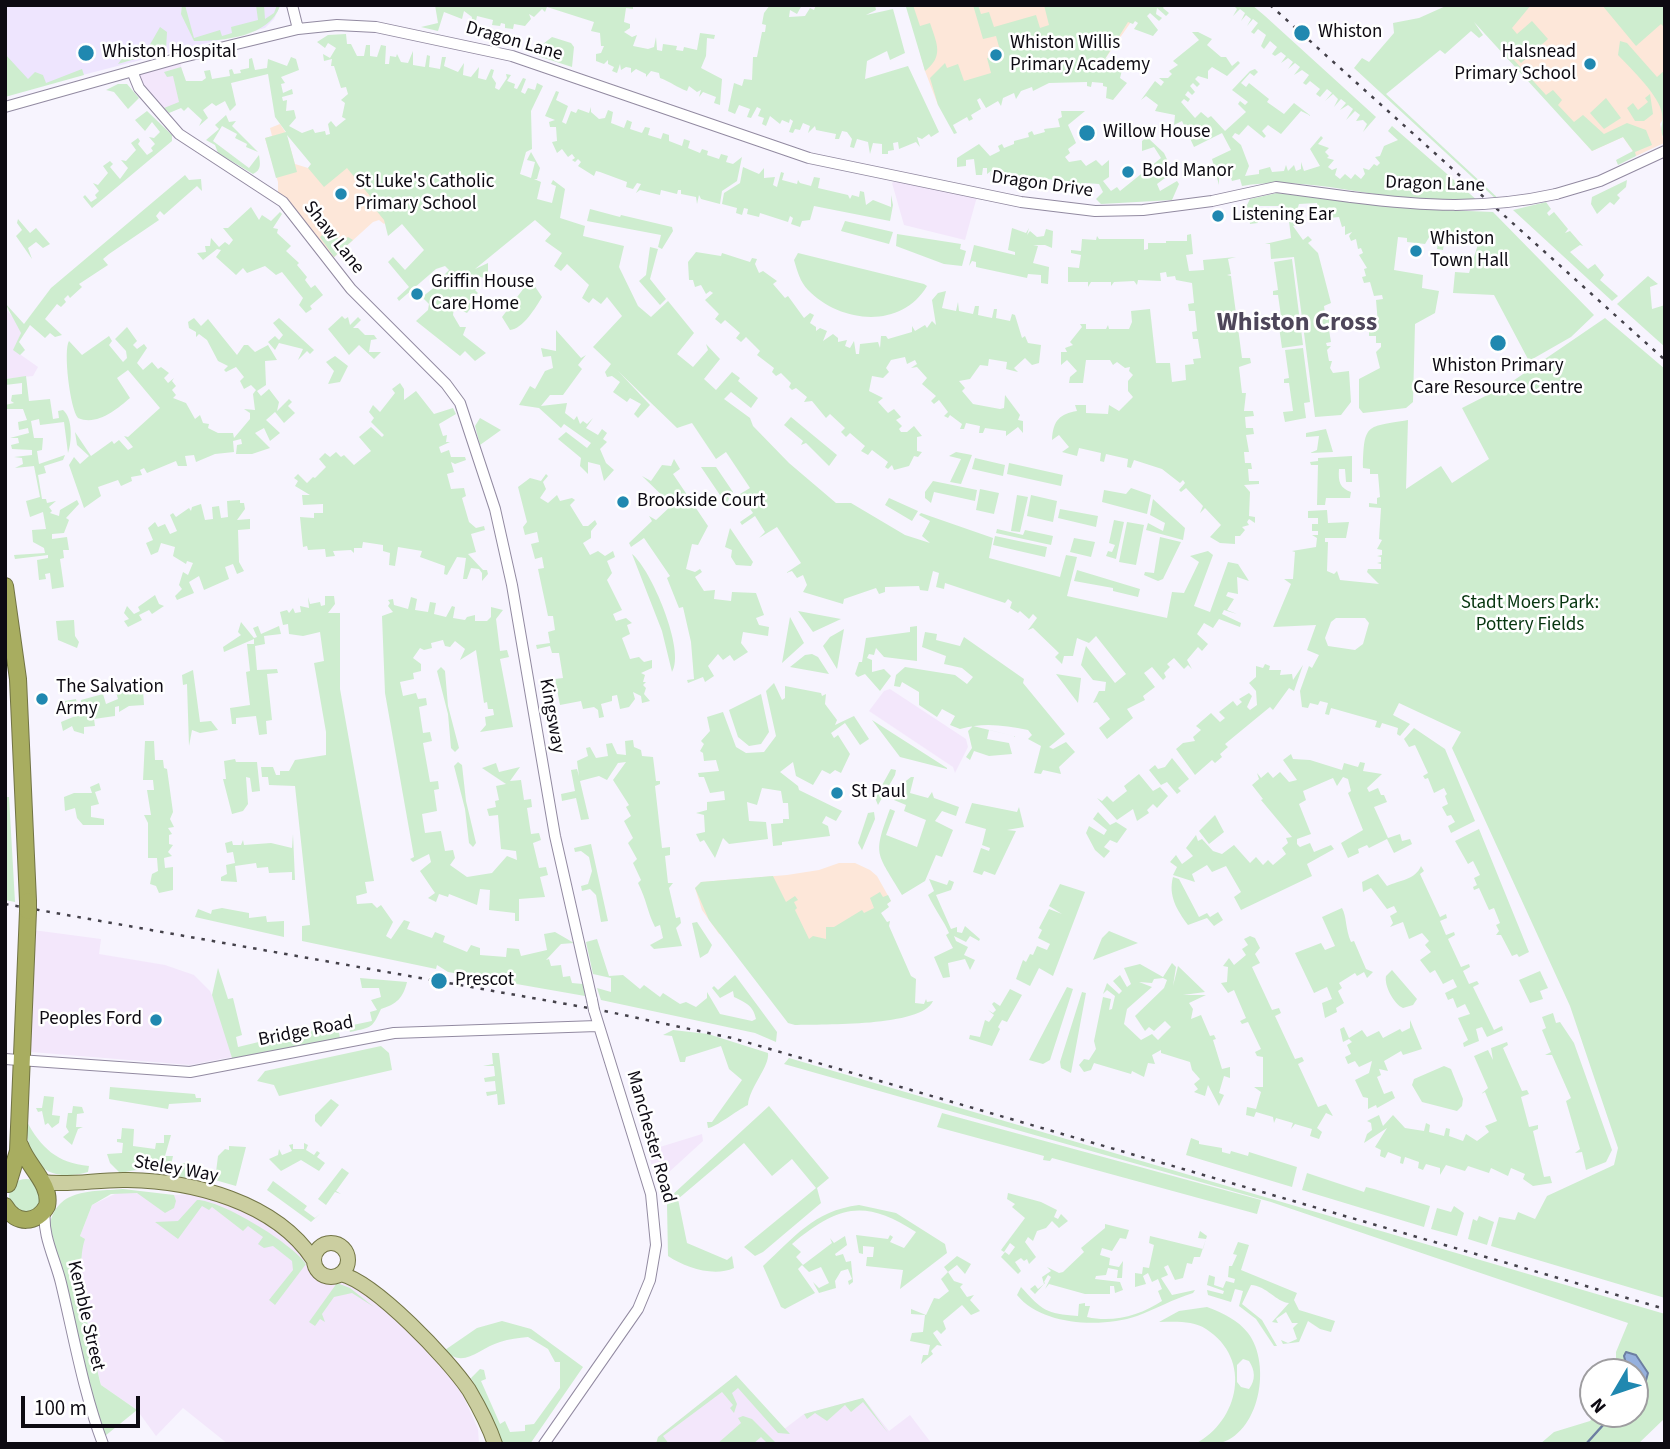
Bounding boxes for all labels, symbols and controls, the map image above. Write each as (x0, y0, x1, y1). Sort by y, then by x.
street label: Dragon Lane (463, 17, 565, 67)
place label: Whiston (1318, 22, 1382, 44)
marker: Whiston (1292, 23, 1312, 43)
place label: Whiston Willis Primary Academy (1010, 33, 1150, 77)
place label: Whiston Hospital (102, 42, 236, 64)
place label: Halsnead Primary School (1454, 42, 1576, 86)
marker: Whiston Hospital (76, 43, 96, 63)
marker: Whiston Willis Primary Academy (988, 47, 1004, 63)
marker: Halsnead Primary School (1582, 56, 1598, 72)
place label: Willow House (1103, 122, 1210, 144)
marker: Willow House (1077, 123, 1097, 143)
place label: Bold Manor (1142, 161, 1233, 183)
marker: Bold Manor (1120, 164, 1136, 180)
street label: Dragon Drive (990, 167, 1094, 203)
place label: St Luke's Catholic Primary School (355, 172, 494, 216)
street label: Dragon Lane (1385, 172, 1485, 198)
marker: St Luke's Catholic Primary School (333, 186, 349, 202)
street label: Shaw Lane (297, 197, 369, 279)
place label: Listening Ear (1232, 205, 1334, 227)
marker: Listening Ear (1210, 208, 1226, 224)
place label: Whiston Town Hall (1430, 229, 1509, 273)
marker: Whiston Town Hall (1408, 243, 1424, 259)
place label: Griffin House Care Home (431, 272, 534, 316)
marker: Griffin House Care Home (409, 286, 425, 302)
district label: Whiston Cross (1217, 308, 1377, 340)
marker: Whiston Primary Care Resource Centre (1488, 333, 1508, 353)
place label: Whiston Primary Care Resource Centre (1413, 356, 1583, 400)
place label: Brookside Court (637, 491, 765, 513)
marker: Brookside Court (615, 494, 631, 510)
park label: Stadt Moers Park: Pottery Fields (1461, 593, 1599, 637)
place label: The Salvation Army (56, 677, 164, 721)
street label: Kingsway (533, 677, 569, 755)
marker: The Salvation Army (34, 691, 50, 707)
place label: St Paul (851, 782, 906, 804)
marker: St Paul (829, 785, 845, 801)
place label: Prescot (455, 970, 514, 992)
marker: Prescot (429, 971, 449, 991)
place label: Peoples Ford (39, 1009, 142, 1031)
marker: Peoples Ford (148, 1012, 164, 1028)
street label: Bridge Road (257, 1012, 355, 1052)
street label: Manchester Road (620, 1068, 680, 1206)
street label: Steley Way (132, 1151, 220, 1189)
street label: Kemble Street (61, 1259, 109, 1373)
north arrow (1579, 1358, 1649, 1428)
scale bar (24, 1382, 144, 1426)
text: N (1584, 1392, 1613, 1419)
text: 100 m (34, 1393, 87, 1423)

